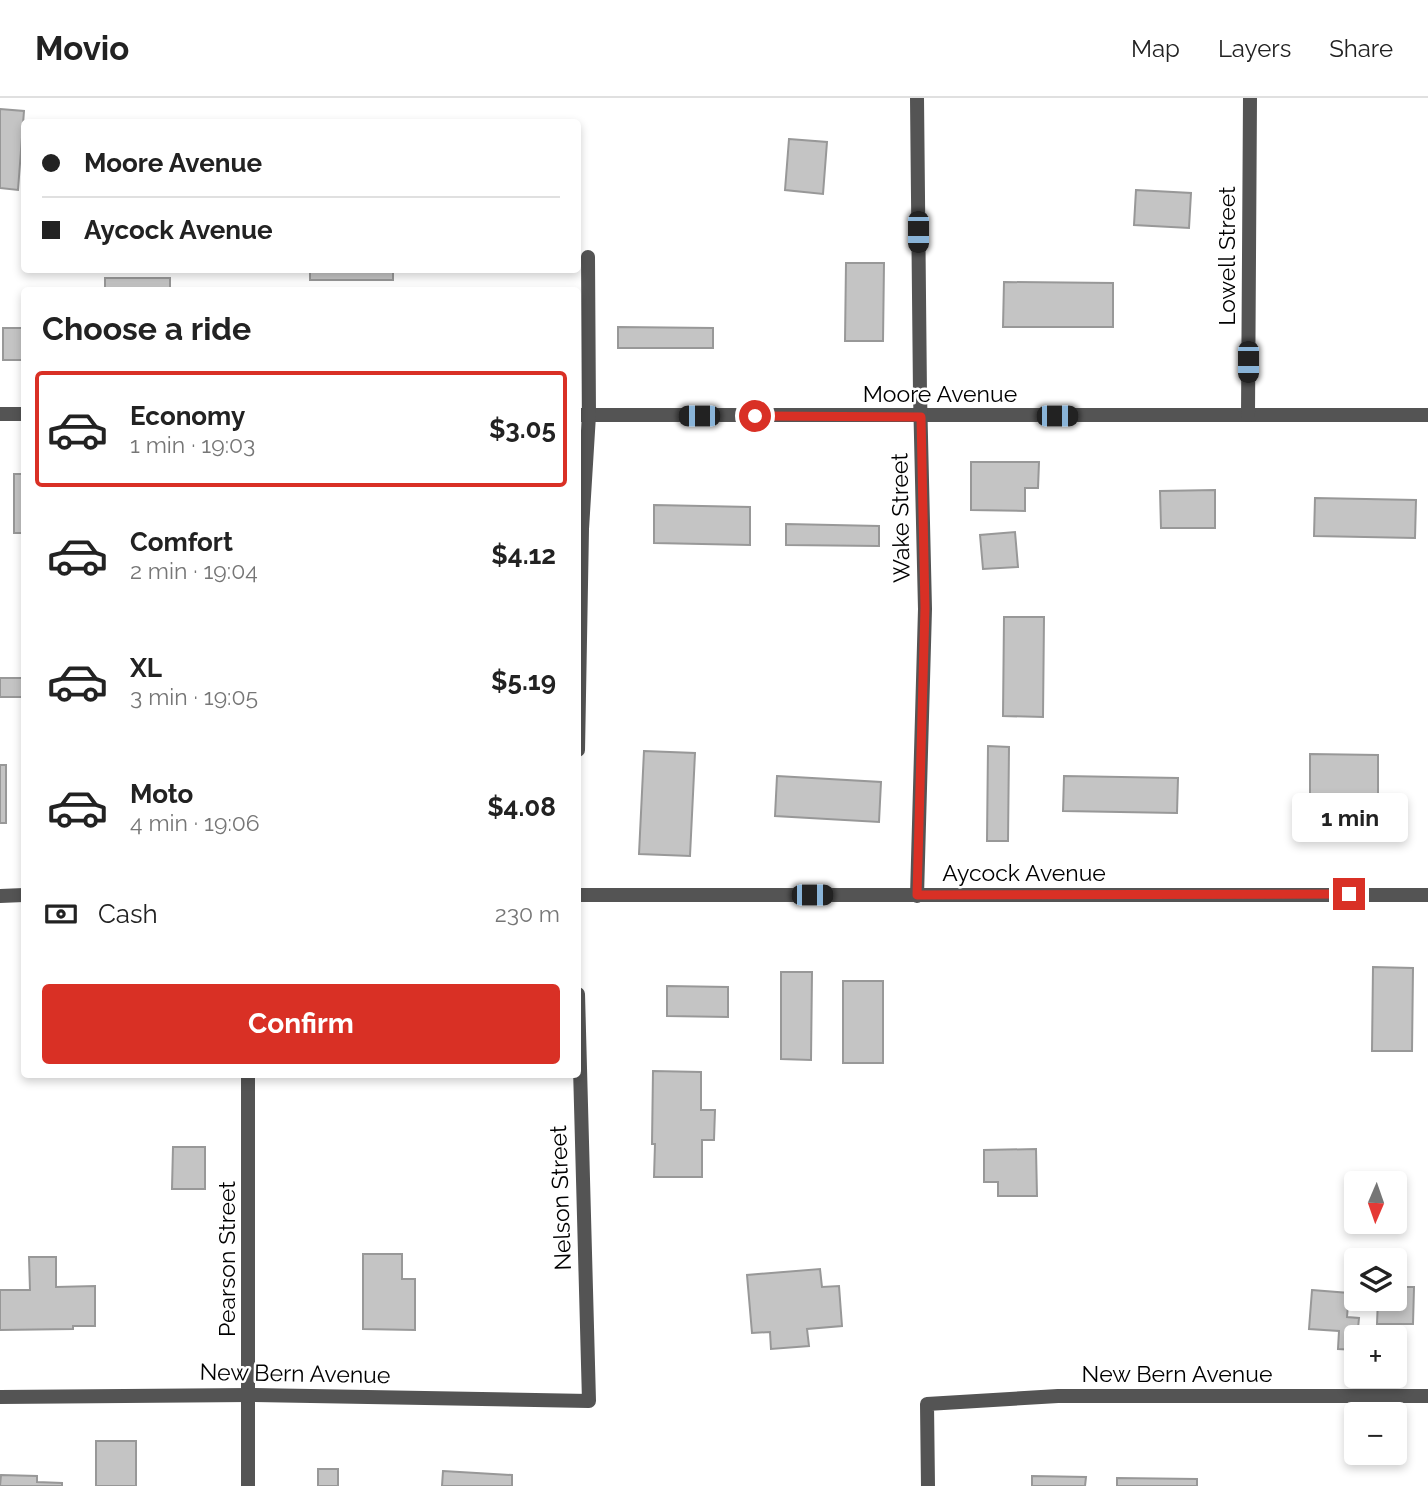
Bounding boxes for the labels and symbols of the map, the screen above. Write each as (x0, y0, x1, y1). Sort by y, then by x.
street label: Lowell Street (1213, 186, 1240, 326)
car (908, 211, 929, 253)
car (1238, 341, 1259, 383)
street label: Moore Avenue (863, 380, 1017, 407)
route start (739, 400, 771, 432)
car (679, 406, 721, 427)
car (1037, 406, 1079, 427)
street label: Wake Street (885, 452, 915, 583)
callout: 1 min (1291, 792, 1407, 842)
street label: Aycock Avenue (942, 859, 1106, 886)
route end (1333, 878, 1365, 910)
car (792, 885, 834, 906)
street label: Nelson Street (544, 1125, 576, 1271)
north arrow (1344, 1171, 1407, 1234)
street label: Pearson Street (213, 1181, 240, 1337)
street label: New Bern Avenue (199, 1358, 391, 1388)
street label: New Bern Avenue (1082, 1360, 1272, 1387)

